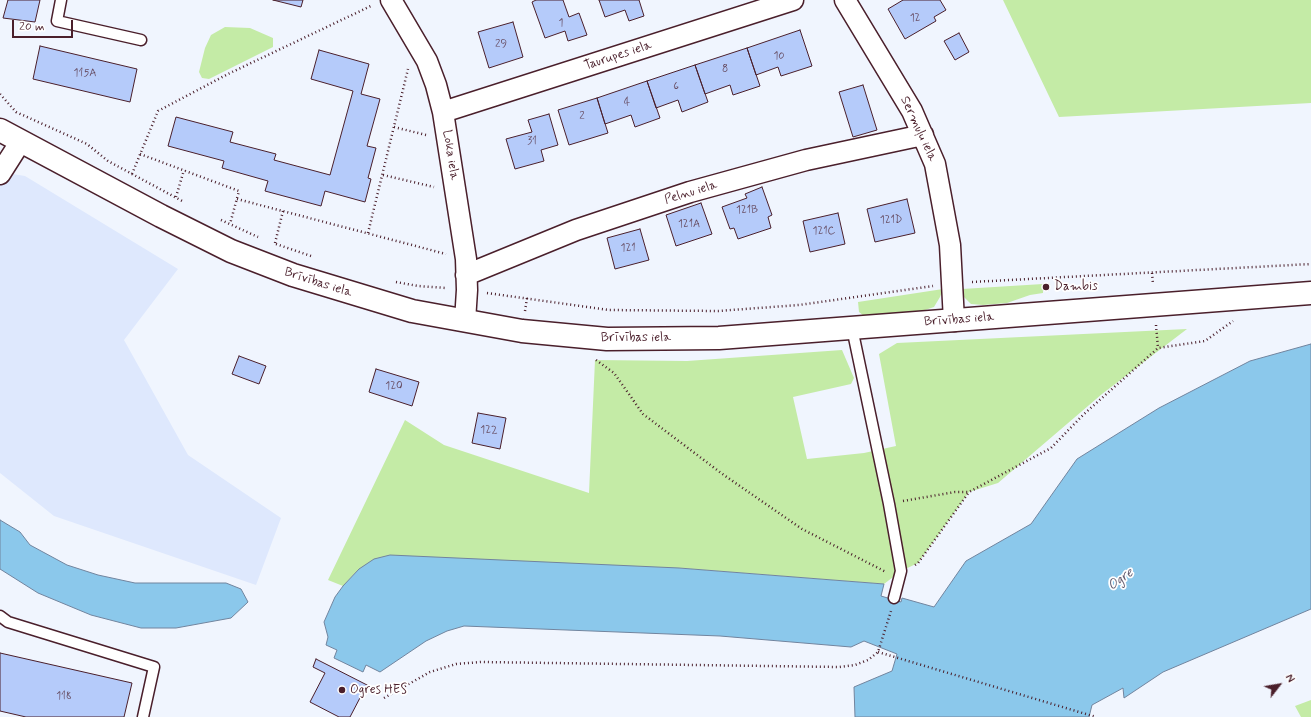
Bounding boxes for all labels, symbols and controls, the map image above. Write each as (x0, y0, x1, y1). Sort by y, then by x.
scale bar (14, 12, 75, 38)
house number: 12 (910, 12, 920, 26)
house number: 1 (559, 17, 563, 31)
text: 20 m (19, 19, 45, 35)
house number: 29 (495, 38, 507, 52)
street label: Taurupes iela (582, 38, 654, 74)
house number: 10 (773, 50, 785, 64)
house number: 8 (722, 63, 728, 77)
house number: 115A (74, 67, 96, 81)
house number: 6 (673, 80, 679, 94)
street label: Sermuļu iela (896, 94, 940, 164)
house number: 4 (624, 96, 630, 110)
house number: 2 (579, 110, 585, 124)
street label: Loka iela (438, 129, 462, 181)
house number: 31 (527, 135, 537, 149)
street label: Pelnu iela (663, 178, 719, 208)
house number: 121B (736, 204, 758, 218)
house number: 121D (880, 214, 902, 228)
house number: 121A (678, 218, 700, 232)
house number: 121C (813, 225, 835, 239)
house number: 121 (620, 242, 636, 256)
street label: Brīvības iela (282, 265, 354, 301)
place label: Dambis (1054, 279, 1098, 295)
marker: Dambis (1041, 282, 1051, 292)
street label: Brīvības iela (923, 310, 995, 330)
street label: Brīvības iela (601, 330, 671, 346)
house number: 120 (385, 380, 403, 394)
house number: 122 (480, 424, 498, 438)
water label: Ogre (1105, 565, 1137, 595)
north arrow (1259, 665, 1299, 705)
text: N (1281, 672, 1297, 686)
place label: Ogres HES (350, 682, 407, 698)
marker: Ogres HES (337, 685, 347, 695)
house number: 118 (56, 690, 72, 704)

